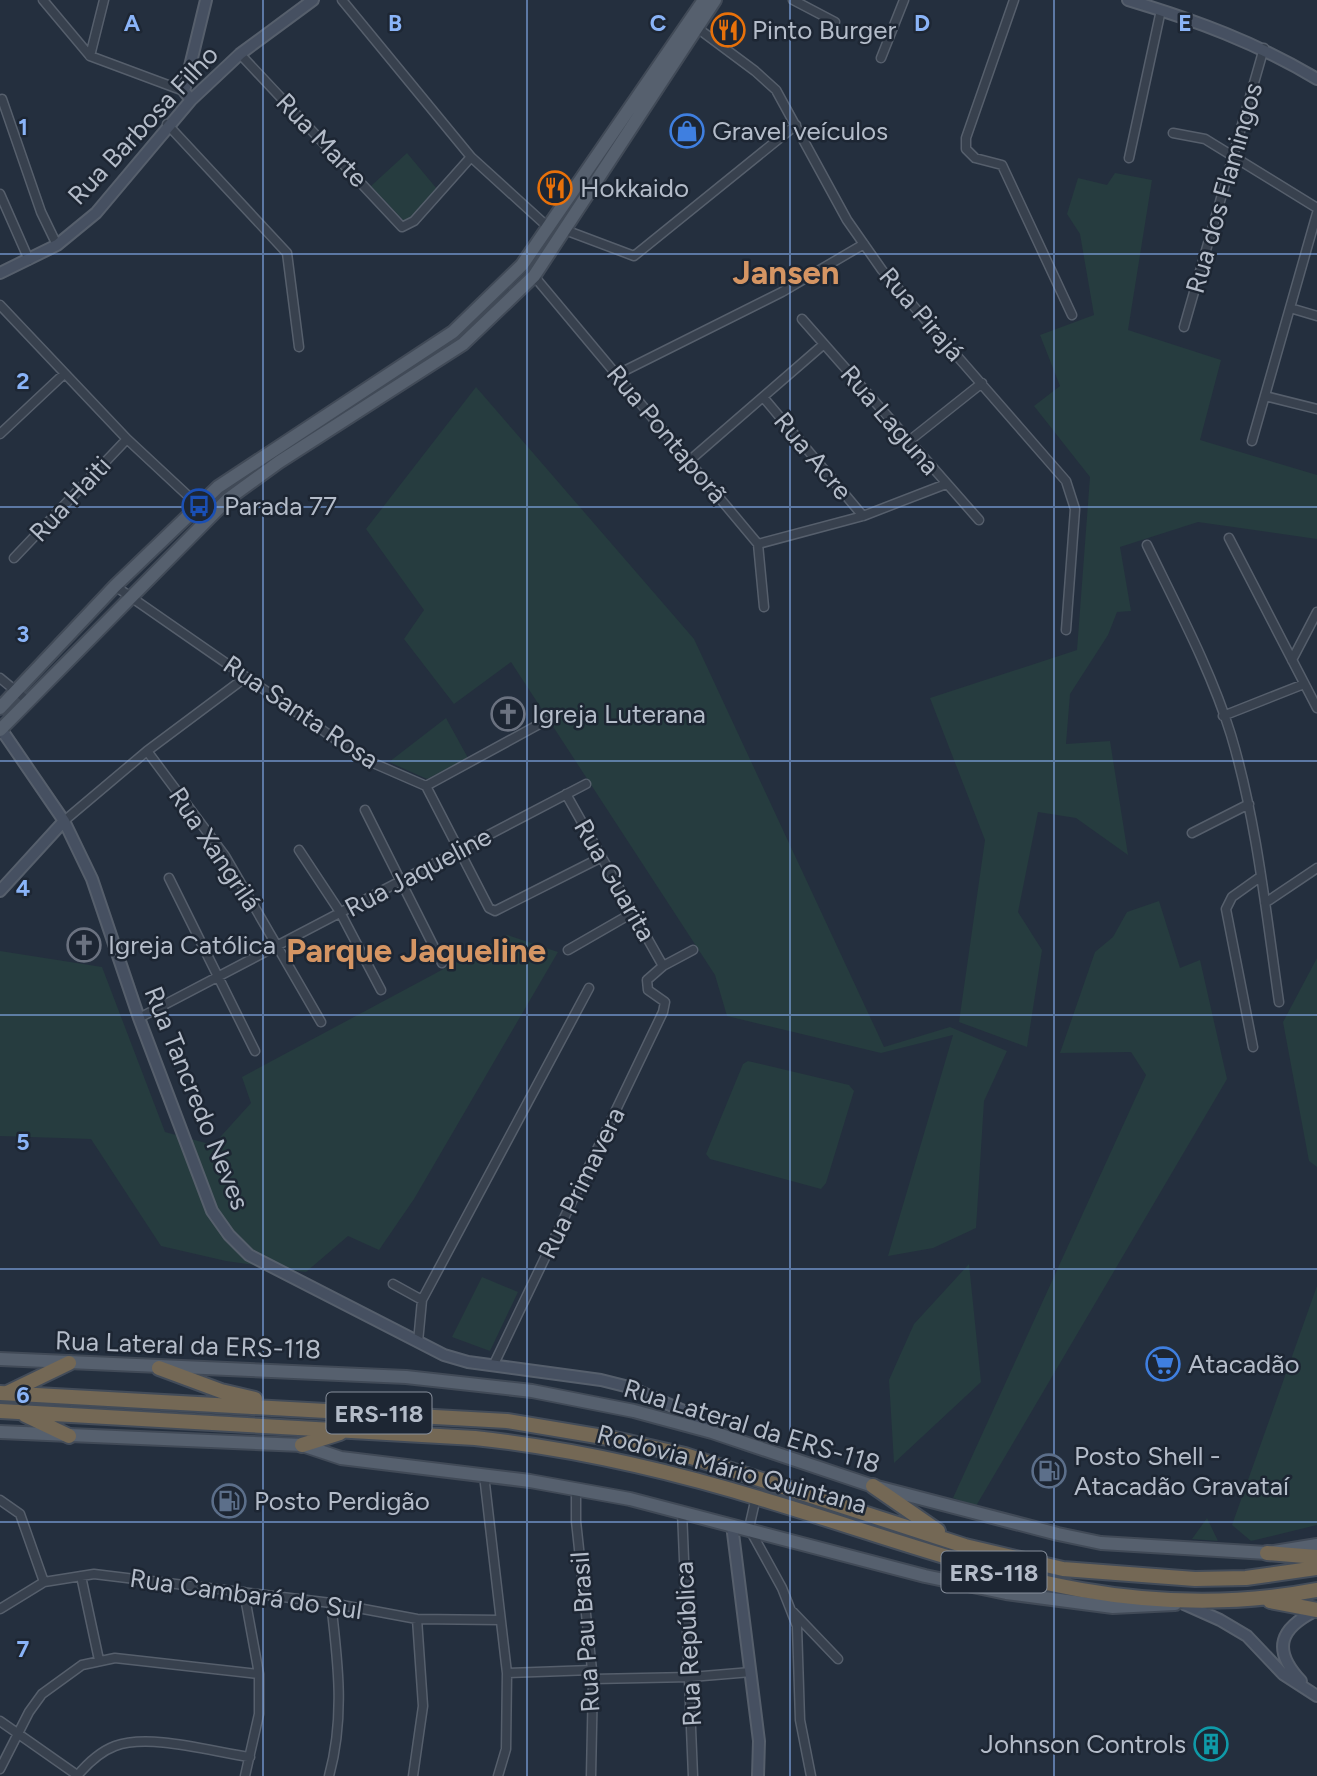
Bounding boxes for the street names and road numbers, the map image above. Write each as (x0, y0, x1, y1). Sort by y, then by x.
street label: Rua Barbosa Filho (61, 39, 225, 211)
street label: Rua dos Flamingos (1179, 79, 1269, 297)
street label: Rua Marte (269, 86, 375, 194)
street label: Rua Pirajá (873, 261, 971, 367)
street label: Rua Pontaporã (600, 358, 734, 510)
street label: Rua Laguna (834, 359, 946, 481)
street label: Rua Acre (767, 406, 859, 506)
street label: Rua Haiti (22, 450, 118, 548)
street label: Rua Santa Rosa (217, 648, 385, 776)
street label: Rua Xangrilá (162, 781, 268, 917)
street label: Rua Guarita (567, 813, 663, 947)
street label: Rua Jaqueline (339, 820, 497, 924)
street label: Rua Tancredo Neves (138, 982, 256, 1214)
street label: Rua Primavera (530, 1102, 632, 1264)
street label: Rua Lateral da ERS-118 (54, 1324, 322, 1366)
street label: Rua Lateral da ERS-118 (620, 1372, 884, 1480)
road number: ERS-118 (326, 1392, 432, 1434)
street label: Rodovia Mário Quintana (593, 1418, 871, 1520)
street label: Rua Pau Brasil (563, 1550, 607, 1714)
road number: ERS-118 (942, 1552, 1046, 1592)
street label: Rua República (668, 1561, 708, 1727)
street label: Rua Cambará do Sul (128, 1562, 364, 1626)

